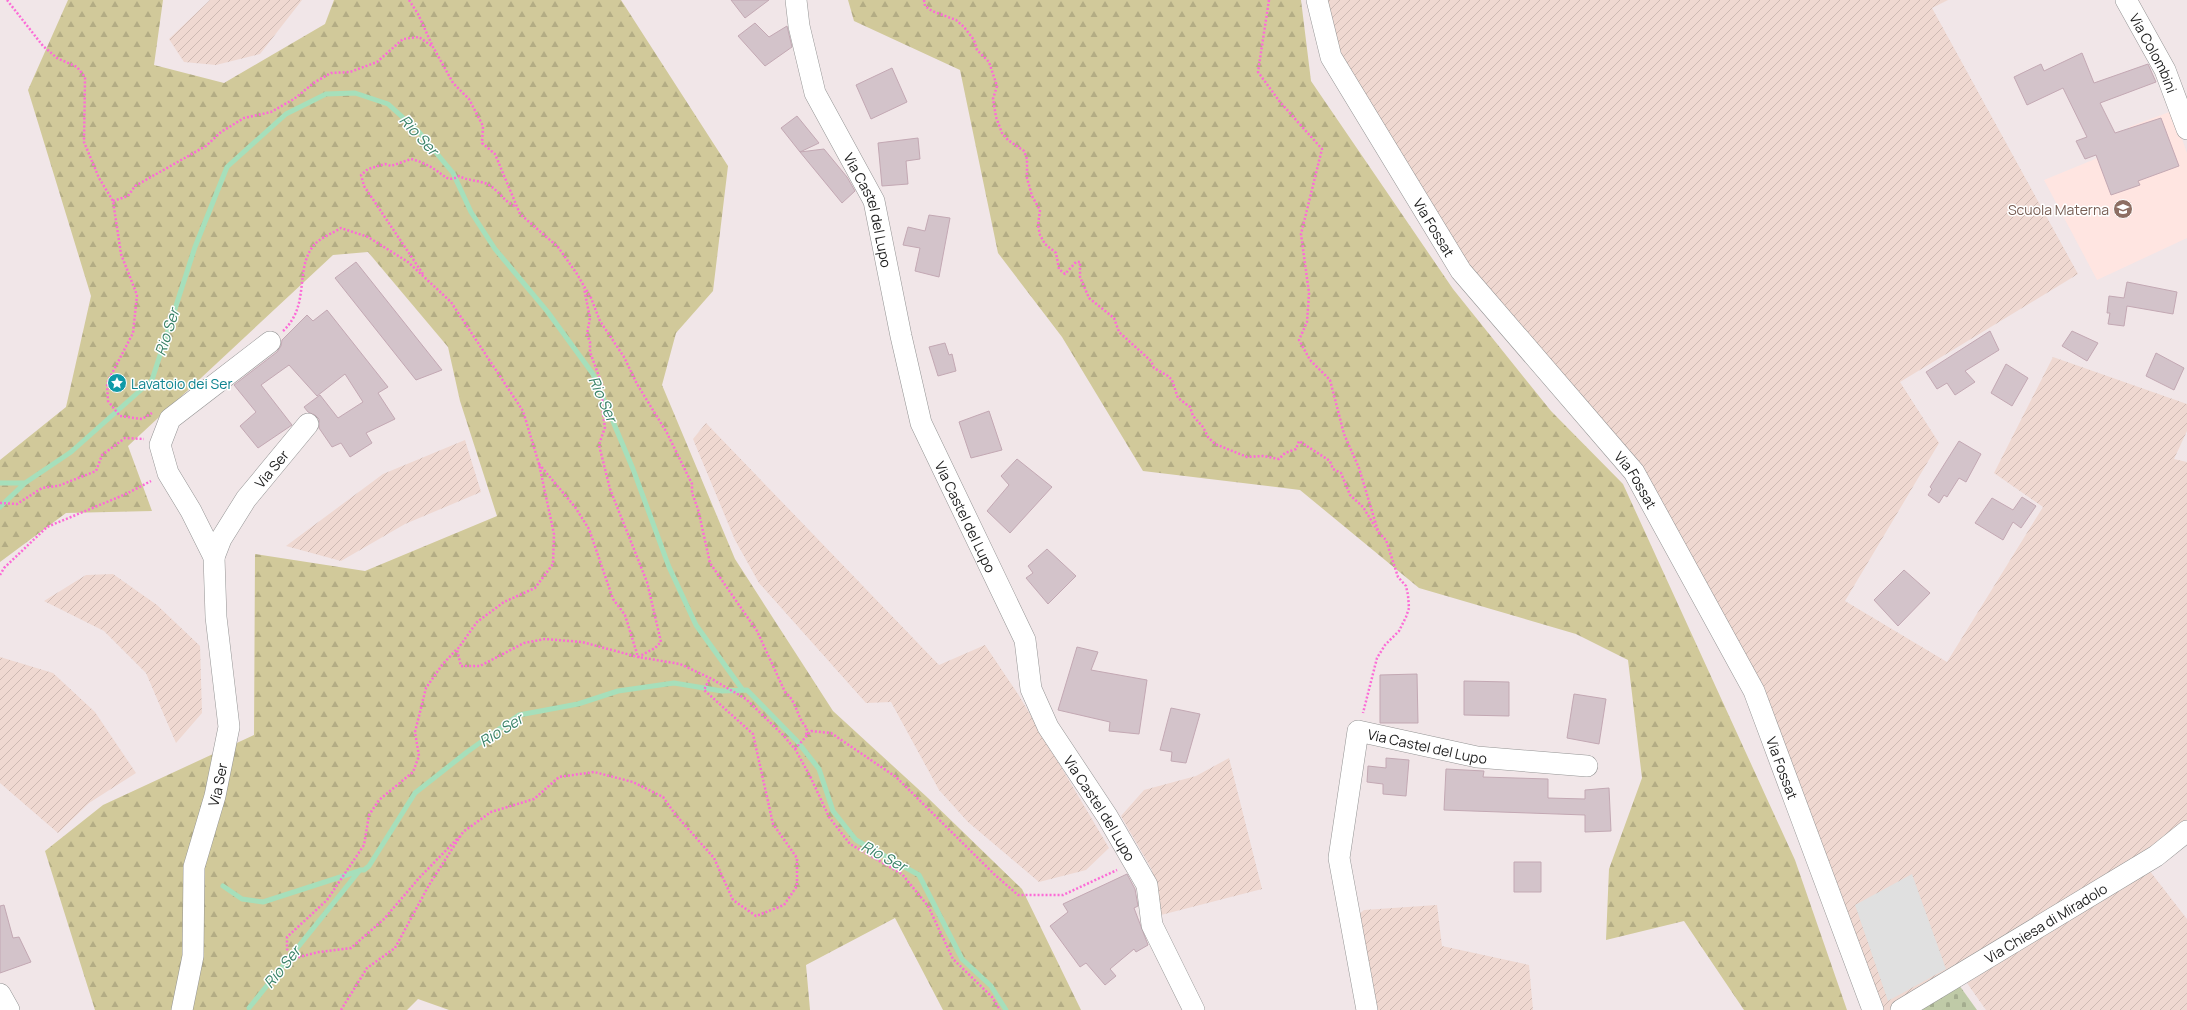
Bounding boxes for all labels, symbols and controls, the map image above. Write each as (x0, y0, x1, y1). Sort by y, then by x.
street label: Via Colombini (2126, 10, 2182, 95)
water label: Rio Ser (395, 110, 445, 162)
street label: Via Castel del Lupo (840, 149, 897, 269)
street label: Via Fossat (1409, 195, 1460, 260)
school or university icon: Scuola Materna (2112, 198, 2134, 220)
place label: Scuola Materna (2008, 200, 2109, 219)
water label: Rio Ser (150, 303, 185, 358)
place icon: Lavatoio dei Ser (106, 372, 128, 394)
water label: Rio Ser (584, 373, 623, 428)
place label: Lavatoio dei Ser (131, 374, 232, 393)
street label: Via Ser (250, 446, 292, 492)
street label: Via Fossat (1611, 447, 1662, 512)
street label: Via Castel del Lupo (931, 458, 1001, 576)
water label: Rio Ser (475, 707, 529, 752)
street label: Via Castel del Lupo (1366, 724, 1488, 767)
street label: Via Fossat (1762, 734, 1803, 802)
street label: Via Castel del Lupo (1060, 751, 1140, 864)
street label: Via Ser (203, 761, 231, 808)
water label: Rio Ser (858, 835, 913, 878)
street label: Via Chiesa di Miradolo (1981, 878, 2110, 967)
water label: Rio Ser (259, 940, 307, 992)

